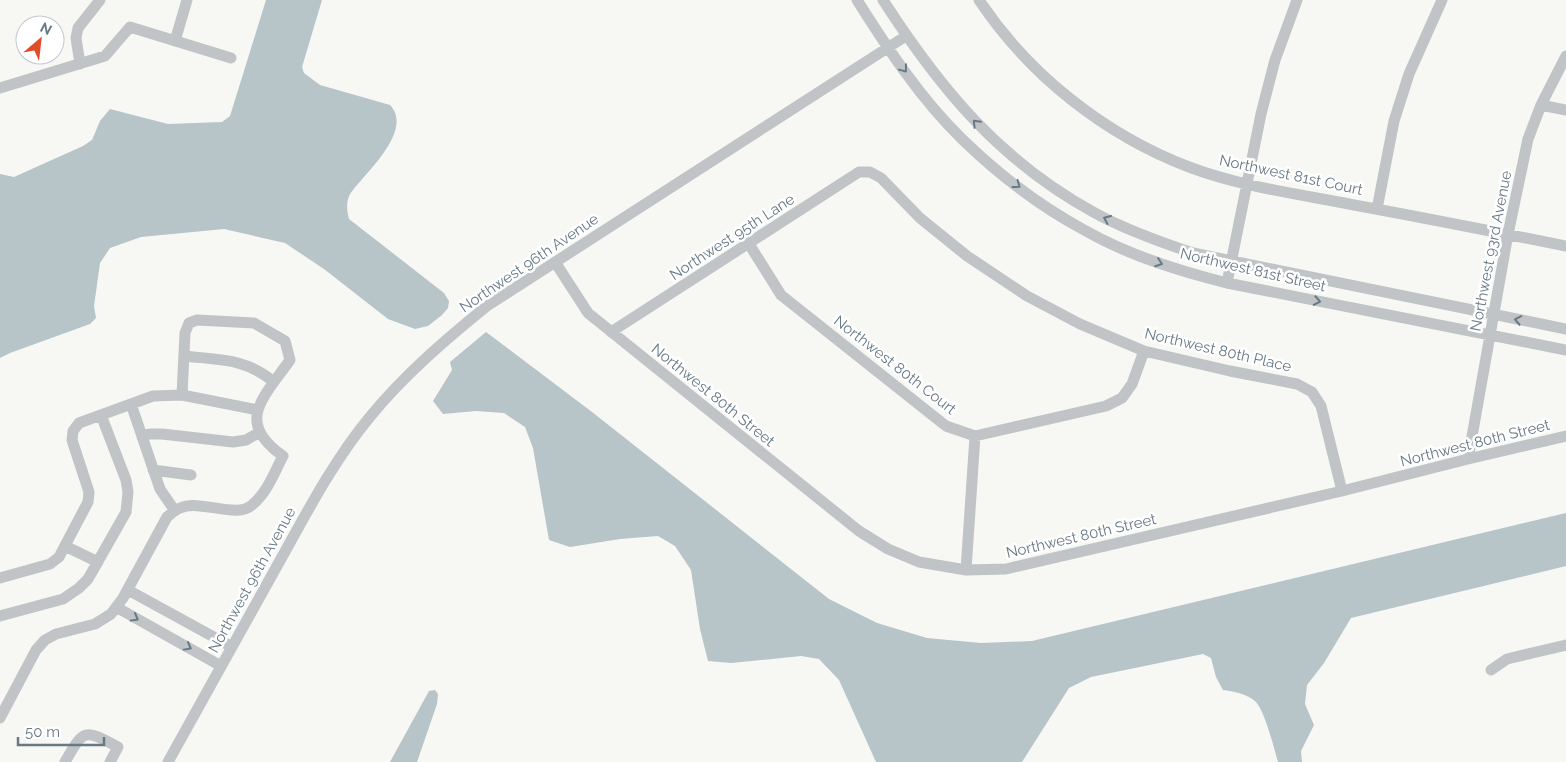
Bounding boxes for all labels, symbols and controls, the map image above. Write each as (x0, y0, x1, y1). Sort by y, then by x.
north arrow (15, 15, 65, 65)
text: N (38, 19, 55, 38)
one-way arrow (898, 64, 907, 73)
one-way arrow (973, 120, 982, 129)
street label: Northwest 81st Court (1218, 151, 1364, 199)
street label: Northwest 93rd Avenue (1467, 169, 1515, 333)
one-way arrow (1011, 179, 1021, 188)
street label: Northwest 95th Lane (666, 190, 798, 284)
street label: Northwest 96th Avenue (456, 210, 602, 316)
one-way arrow (1103, 214, 1112, 225)
street label: Northwest 81st Street (1178, 244, 1328, 296)
one-way arrow (1154, 257, 1163, 267)
one-way arrow (1312, 295, 1321, 305)
street label: Northwest 80th Court (830, 312, 960, 418)
one-way arrow (1514, 315, 1523, 326)
street label: Northwest 80th Place (1143, 324, 1293, 376)
street label: Northwest 80th Street (648, 340, 778, 450)
street label: Northwest 80th Street (1398, 416, 1552, 470)
street label: Northwest 96th Avenue (204, 504, 300, 656)
street label: Northwest 80th Street (1004, 510, 1158, 562)
one-way arrow (130, 612, 139, 622)
one-way arrow (182, 641, 191, 651)
scale bar (18, 714, 104, 746)
text: 50 m (25, 723, 60, 741)

